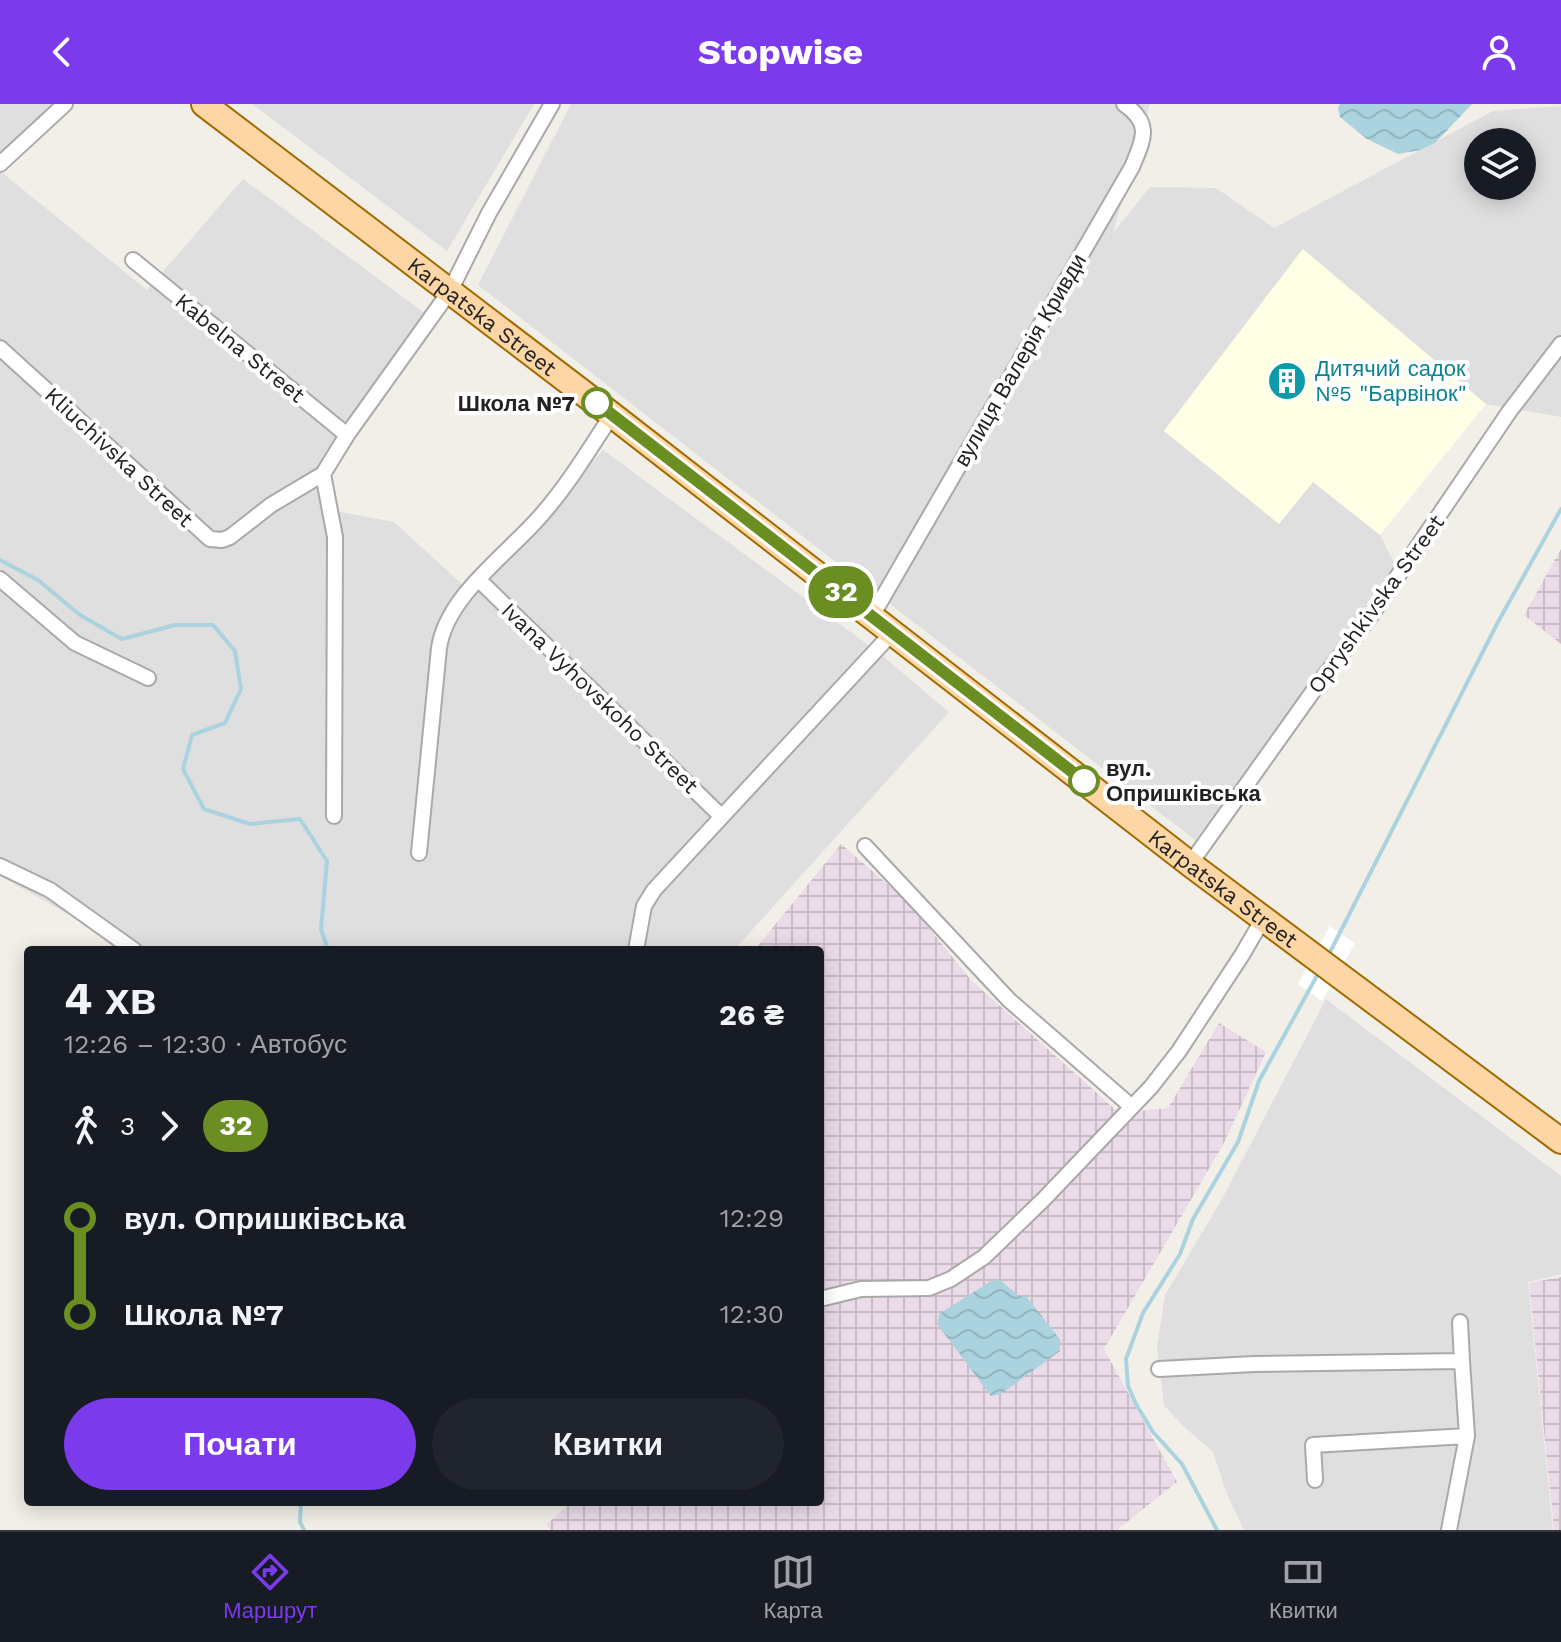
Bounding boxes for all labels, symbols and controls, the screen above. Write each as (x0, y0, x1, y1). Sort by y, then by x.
icon: back (40, 30, 84, 74)
icon: person (1477, 30, 1521, 74)
text: Stopwise (698, 31, 863, 73)
map controls (1464, 128, 1536, 200)
button: layers (1464, 128, 1536, 200)
street label: вулиця Валерія Кривди (949, 249, 1091, 471)
street label: Karpatska Street (403, 252, 562, 381)
street label: Kabelna Street (170, 288, 310, 408)
place label: Дитячий садок №5 "Барвінок" (1315, 356, 1467, 406)
building icon: Дитячий садок №5 "Барвінок" (1266, 360, 1308, 402)
street label: Kliuchivska Street (40, 382, 198, 532)
marker: Школа №7 (582, 388, 612, 418)
place label: Школа №7 (458, 391, 575, 416)
street label: Opryshkivska Street (1303, 510, 1449, 698)
line badge: 32 (805, 566, 877, 618)
text: 32 (824, 575, 858, 608)
street label: Ivana Vyhovskoho Street (497, 598, 703, 798)
place label: вул. Опришківська (1106, 756, 1262, 806)
marker: вул. Опришківська (1069, 766, 1099, 796)
street label: Karpatska Street (1144, 824, 1303, 952)
text: 4 хв (64, 973, 157, 1025)
text: 26 ₴ (719, 997, 784, 1032)
text: 12:26 – 12:30 · Автобус (64, 1029, 347, 1059)
icon: walk (64, 1104, 108, 1148)
icon: forward (147, 1104, 191, 1148)
text: 32 (219, 1109, 252, 1142)
text: 3 (120, 1111, 135, 1141)
text: вул. Опришківська (124, 1201, 405, 1236)
text: 12:29 (720, 1203, 784, 1233)
text: Школа №7 (124, 1297, 284, 1332)
text: 12:30 (720, 1299, 784, 1329)
button: Почати (64, 1398, 416, 1490)
button: Квитки (432, 1398, 784, 1490)
tab: Маршрут (223, 1550, 317, 1624)
tab: Карта (764, 1550, 822, 1624)
tab: Квитки (1269, 1550, 1338, 1624)

